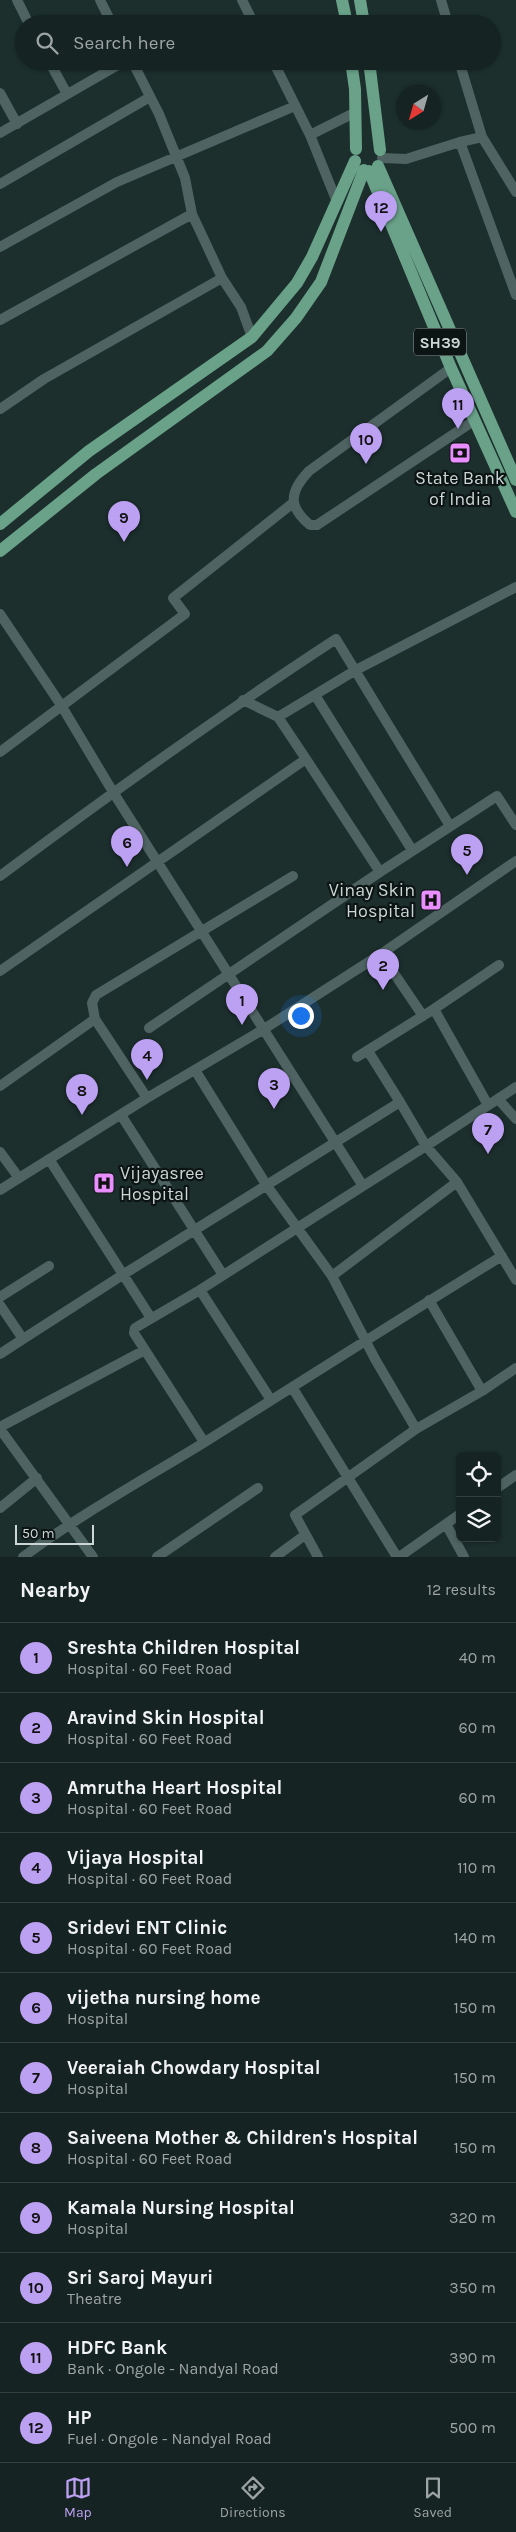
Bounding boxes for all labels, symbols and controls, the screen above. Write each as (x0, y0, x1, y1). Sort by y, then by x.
search box (15, 15, 501, 70)
icon: search (33, 29, 61, 57)
text: Search here (73, 32, 175, 54)
north arrow (396, 85, 441, 130)
pin: 12 (365, 191, 397, 232)
road number: SH39 (414, 328, 466, 356)
pin: 11 (442, 388, 474, 429)
pin: 10 (350, 423, 382, 464)
bank icon: State Bank of India (448, 441, 472, 465)
place label: State Bank of India (415, 467, 505, 510)
pin: 9 (108, 501, 140, 542)
pin: 6 (111, 826, 143, 867)
pin: 5 (451, 834, 483, 875)
place label: Vinay Skin Hospital (329, 879, 415, 922)
hospital icon: Vinay Skin Hospital (419, 888, 443, 912)
pin: 2 (367, 949, 399, 990)
pin: 1 (226, 984, 258, 1025)
your location (288, 1003, 314, 1029)
pin: 4 (131, 1039, 163, 1080)
pin: 3 (258, 1068, 290, 1109)
pin: 8 (66, 1074, 98, 1115)
pin: 7 (472, 1113, 504, 1154)
place label: Vijayasree Hospital (120, 1162, 204, 1205)
hospital icon: Vijayasree Hospital (92, 1171, 116, 1195)
map controls (456, 1452, 501, 1542)
button: locate (456, 1452, 501, 1497)
button: layers (456, 1497, 501, 1542)
scale bar (15, 1522, 94, 1545)
text: 50 m (22, 1525, 55, 1542)
text: Nearby (20, 1578, 90, 1602)
text: 12 results (427, 1580, 496, 1599)
text: Sreshta Children Hospital (67, 1637, 300, 1659)
text: 1 (33, 1648, 39, 1667)
text: 40 m (459, 1648, 496, 1667)
text: Hospital · 60 Feet Road (67, 1659, 232, 1678)
text: Aravind Skin Hospital (67, 1707, 265, 1729)
text: 2 (31, 1718, 41, 1737)
text: 60 m (459, 1718, 496, 1737)
text: Hospital · 60 Feet Road (67, 1729, 232, 1748)
text: Amrutha Heart Hospital (67, 1777, 282, 1799)
text: 3 (31, 1788, 41, 1807)
text: 60 m (459, 1788, 496, 1807)
text: Hospital · 60 Feet Road (67, 1799, 232, 1818)
text: Vijaya Hospital (67, 1847, 204, 1869)
text: 4 (31, 1858, 41, 1877)
text: 110 m (457, 1858, 496, 1877)
text: Hospital · 60 Feet Road (67, 1869, 232, 1888)
text: Sridevi ENT Clinic (67, 1917, 227, 1939)
text: 5 (31, 1928, 41, 1947)
text: 140 m (454, 1928, 496, 1947)
text: Hospital · 60 Feet Road (67, 1939, 232, 1958)
text: vijetha nursing home (67, 1987, 261, 2009)
text: 6 (31, 1998, 41, 2017)
text: 150 m (453, 1998, 496, 2017)
text: Hospital (67, 2009, 128, 2028)
text: Veeraiah Chowdary Hospital (67, 2057, 320, 2079)
text: 7 (32, 2068, 40, 2087)
text: 150 m (453, 2068, 496, 2087)
text: Hospital (67, 2079, 128, 2098)
text: Saiveena Mother & Children's Hospital (67, 2127, 418, 2149)
text: 8 (31, 2138, 41, 2157)
text: 150 m (453, 2138, 496, 2157)
text: Hospital · 60 Feet Road (67, 2149, 232, 2168)
text: Kamala Nursing Hospital (67, 2197, 295, 2219)
text: 9 (31, 2208, 41, 2227)
text: 320 m (449, 2208, 496, 2227)
text: Hospital (67, 2219, 128, 2238)
text: Sri Saroj Mayuri (67, 2267, 213, 2289)
text: 10 (28, 2278, 44, 2297)
text: 350 m (449, 2278, 496, 2297)
text: Theatre (67, 2289, 122, 2308)
text: HDFC Bank (67, 2337, 167, 2359)
text: 11 (30, 2348, 42, 2367)
text: 390 m (449, 2348, 496, 2367)
text: Bank · Ongole - Nandyal Road (67, 2359, 279, 2378)
text: HP (67, 2407, 91, 2429)
text: 12 (28, 2418, 44, 2437)
text: 500 m (449, 2418, 496, 2437)
text: Fuel · Ongole - Nandyal Road (67, 2429, 272, 2448)
tab: Map (64, 2474, 92, 2521)
tab: Directions (220, 2474, 286, 2521)
tab: Saved (413, 2474, 452, 2521)

